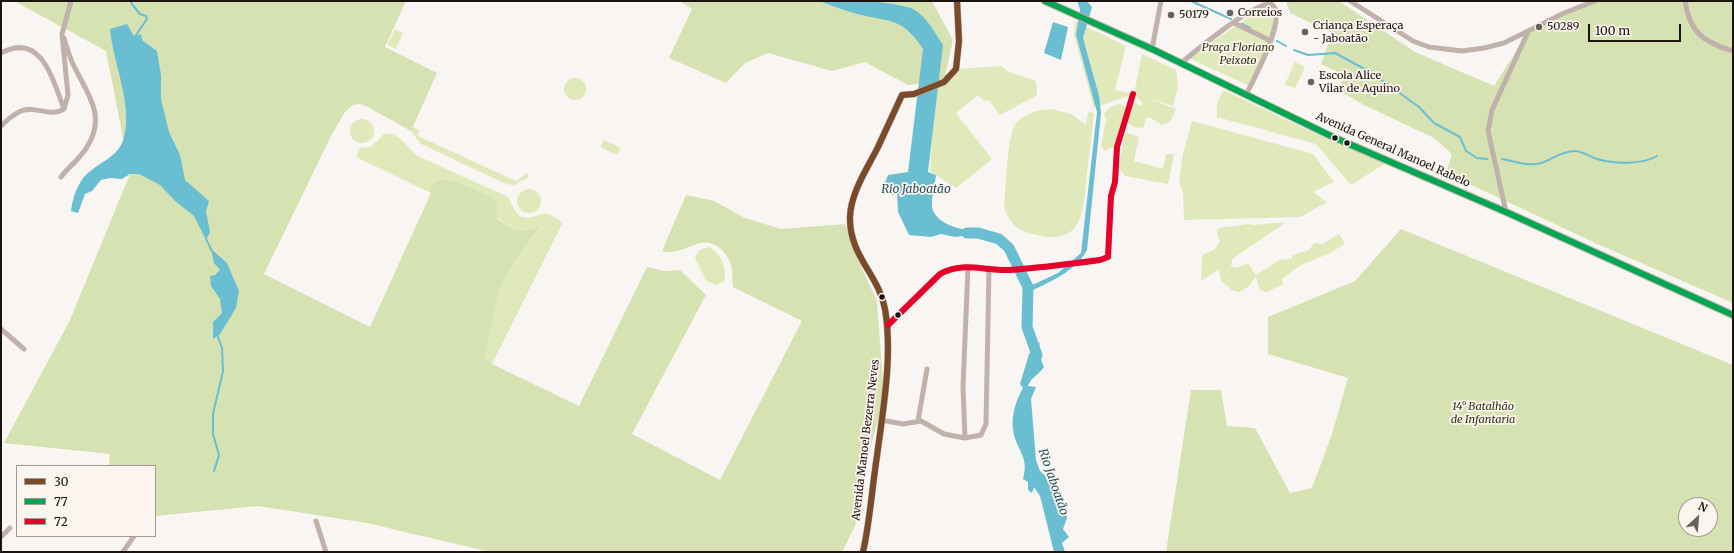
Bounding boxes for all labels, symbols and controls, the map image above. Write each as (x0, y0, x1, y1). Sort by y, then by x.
place label: Correios (1238, 6, 1282, 20)
place label: 50179 (1179, 8, 1209, 22)
marker: Correios (1225, 8, 1235, 18)
marker: 50179 (1166, 10, 1176, 20)
scale bar (1590, 16, 1683, 42)
place label: Criança Esperaça - Jaboatão (1313, 19, 1403, 45)
place label: 50289 (1547, 20, 1579, 34)
marker: 50289 (1534, 22, 1544, 32)
text: 100 m (1595, 23, 1630, 38)
marker: Criança Esperaça - Jaboatão (1300, 27, 1310, 37)
park label: Praça Floriano Peixoto (1202, 41, 1274, 67)
place label: Escola Alice Vilar de Aquino (1319, 69, 1400, 95)
marker: Escola Alice Vilar de Aquino (1306, 77, 1316, 87)
street label: Avenida General Manoel Rabelo (1314, 110, 1472, 190)
unlabelled marker (1330, 133, 1340, 143)
unlabelled marker (1342, 138, 1352, 148)
water label: Rio Jaboatão (881, 183, 951, 197)
unlabelled marker (877, 292, 887, 302)
unlabelled marker (893, 310, 903, 320)
street label: Avenida Manoel Bezerra Neves (850, 359, 882, 521)
park label: 14° Batalhão de Infantaria (1451, 400, 1515, 426)
water label: Rio Jaboatão (1035, 447, 1071, 517)
legend (16, 465, 156, 537)
text: 30 (54, 474, 68, 489)
text: 77 (54, 494, 68, 509)
north arrow (1678, 497, 1718, 537)
text: N (1696, 499, 1710, 515)
text: 72 (54, 514, 68, 529)

